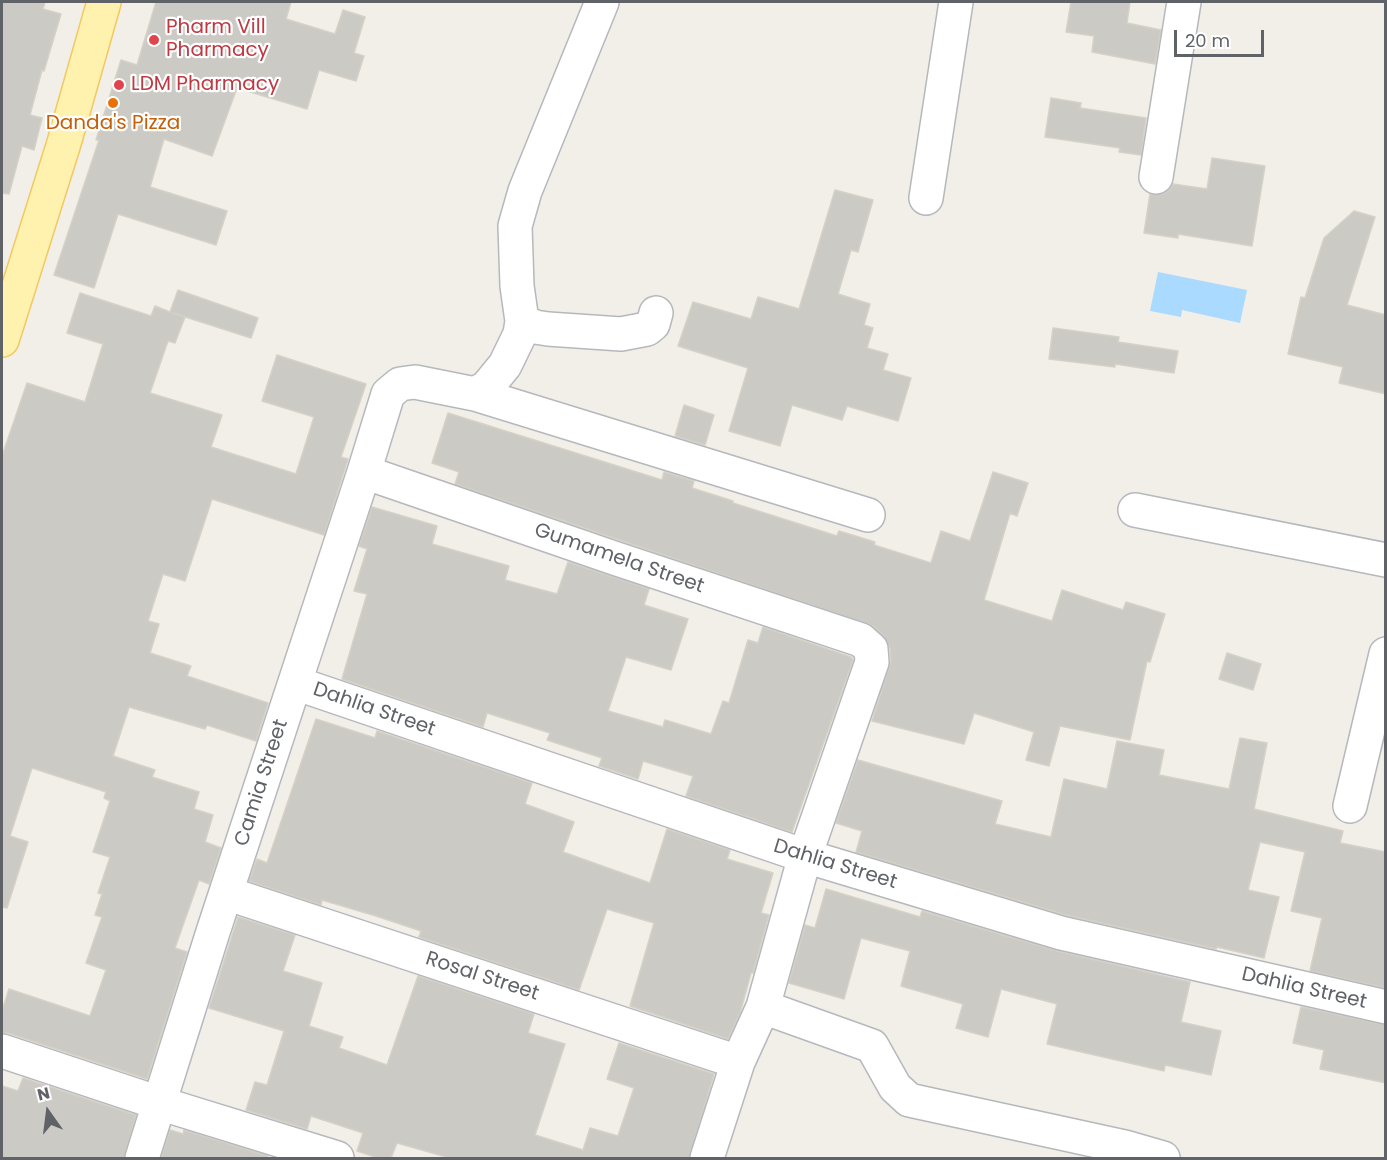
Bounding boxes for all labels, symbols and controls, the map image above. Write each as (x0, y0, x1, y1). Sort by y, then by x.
place label: Pharm Vill Pharmacy (166, 16, 269, 63)
scale bar (1177, 18, 1267, 56)
text: 20 m (1185, 28, 1230, 53)
marker: Pharm Vill Pharmacy (147, 33, 161, 47)
place label: LDM Pharmacy (131, 73, 279, 97)
marker: LDM Pharmacy (112, 78, 126, 92)
marker: Danda's Pizza (106, 96, 120, 110)
place label: Danda's Pizza (46, 112, 180, 136)
street label: Gumamela Street (531, 519, 707, 599)
street label: Dahlia Street (310, 678, 438, 742)
street label: Camia Street (230, 717, 294, 849)
street label: Dahlia Street (770, 835, 900, 895)
street label: Rosal Street (422, 947, 542, 1007)
street label: Dahlia Street (1239, 963, 1369, 1015)
text: N (35, 1081, 52, 1107)
north arrow (18, 1082, 78, 1142)

